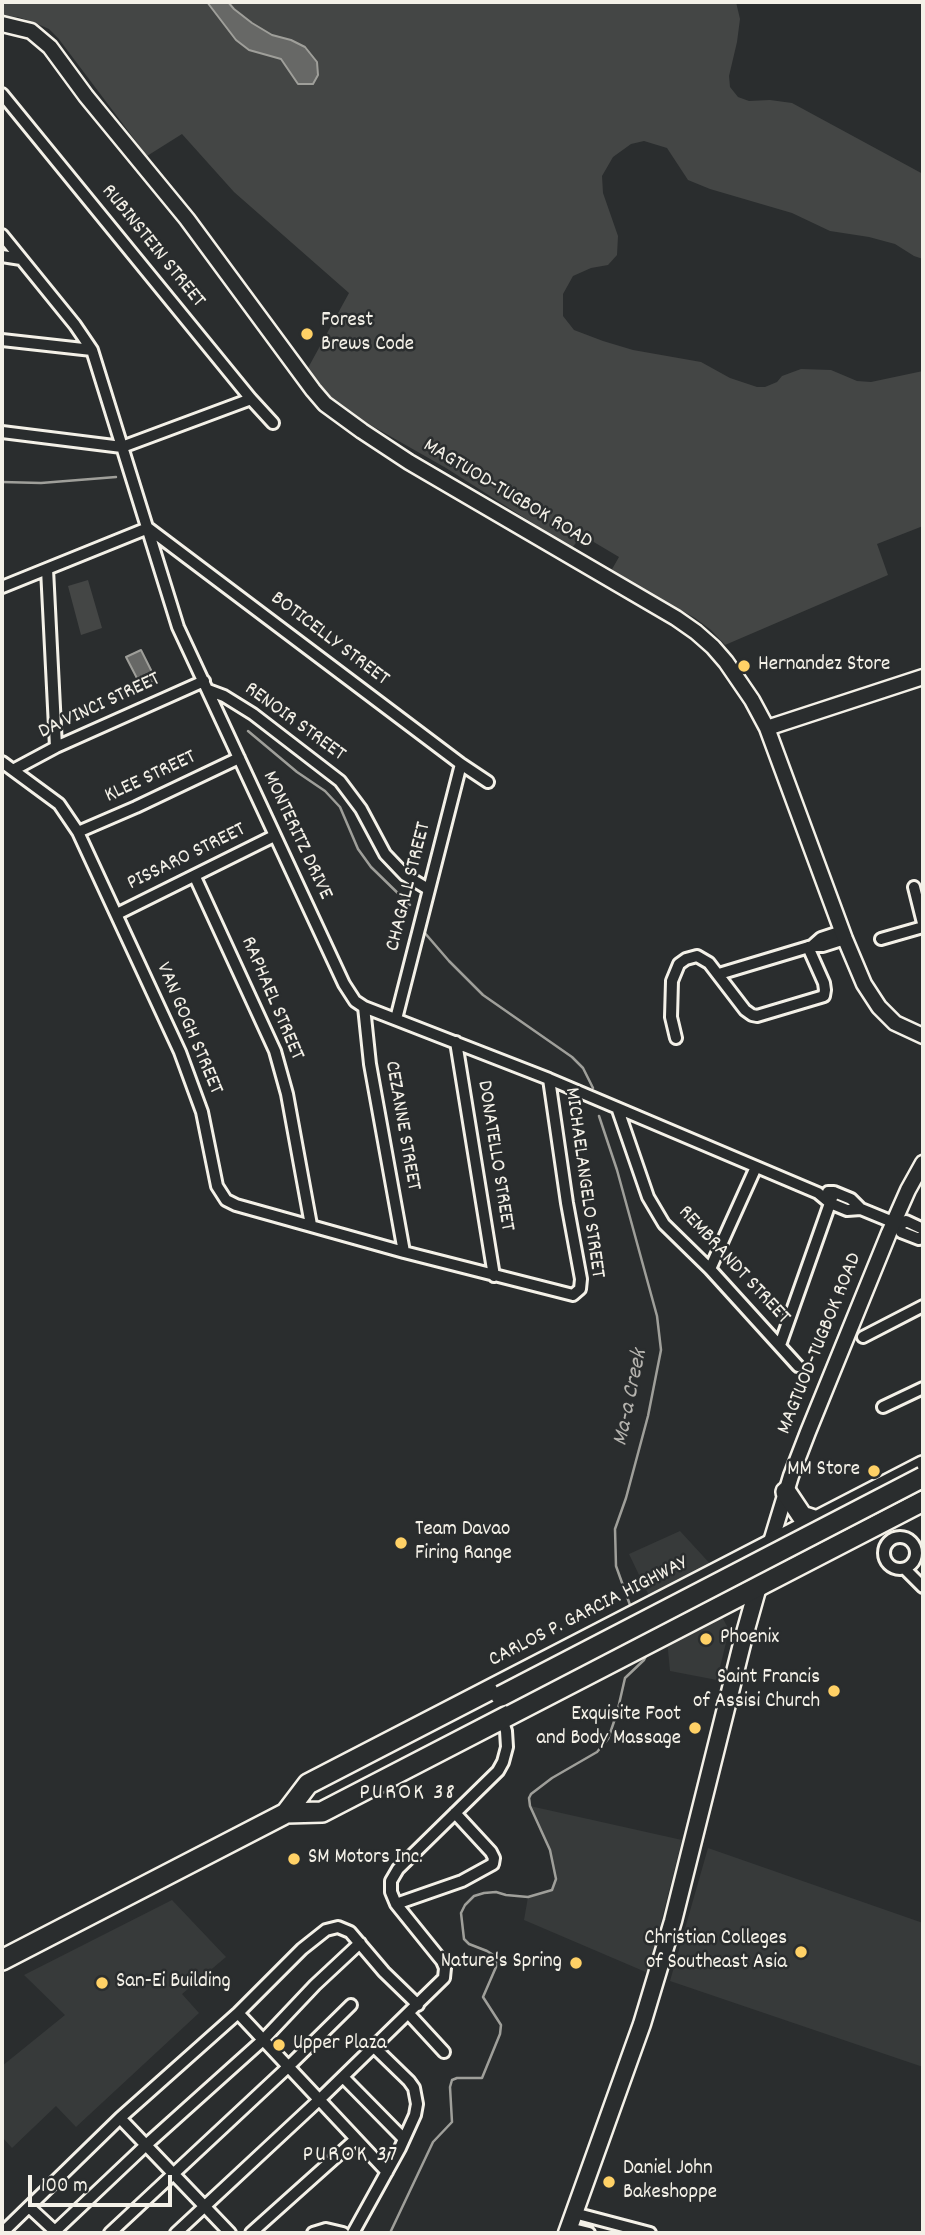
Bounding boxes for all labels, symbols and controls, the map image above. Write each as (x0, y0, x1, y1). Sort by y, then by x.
street label: RUBINSTEIN STREET (95, 180, 209, 314)
place label: Forest Brews Code (321, 309, 414, 359)
marker: Forest Brews Code (299, 326, 315, 342)
street label: MAGTUOD-TUGBOK ROAD (418, 434, 596, 556)
street label: BOTICELLY STREET (265, 587, 393, 693)
place label: Hernandez Store (758, 653, 890, 679)
marker: Hernandez Store (736, 658, 752, 674)
street label: DA VINCI STREET (35, 668, 165, 746)
street label: RENOIR STREET (238, 678, 350, 768)
street label: KLEE STREET (101, 746, 201, 810)
street label: MONTERITZ DRIVE (255, 768, 337, 904)
street label: PISSARO STREET (124, 819, 250, 897)
street label: CHAGALL STREET (382, 820, 438, 954)
street label: RAPHAEL STREET (234, 933, 308, 1065)
street label: VAN GOGH STREET (149, 959, 227, 1099)
street label: CEZANNE STREET (377, 1059, 425, 1193)
street label: DONATELLO STREET (470, 1079, 518, 1233)
street label: MICHAELANGELO STREET (557, 1086, 609, 1280)
street label: REMBRANDT STREET (671, 1201, 795, 1331)
street label: MAGTUOD-TUGBOK ROAD (773, 1250, 869, 1438)
water label: Ma-a Creek (608, 1347, 656, 1449)
place label: MM Store (787, 1458, 860, 1484)
marker: MM Store (866, 1463, 882, 1479)
place label: Team Davao Firing Range (415, 1518, 512, 1568)
marker: Team Davao Firing Range (393, 1535, 409, 1551)
street label: CARLOS P. GARCIA HIGHWAY (485, 1552, 693, 1674)
place label: Phoenix (720, 1626, 779, 1652)
marker: Phoenix (698, 1631, 714, 1647)
place label: Saint Francis of Assisi Church (693, 1666, 820, 1716)
marker: Saint Francis of Assisi Church (826, 1683, 842, 1699)
place label: Exquisite Foot and Body Massage (536, 1703, 681, 1753)
marker: Exquisite Foot and Body Massage (687, 1720, 703, 1736)
district label: PUROK 38 (360, 1781, 456, 1809)
place label: SM Motors Inc. (308, 1846, 423, 1872)
marker: SM Motors Inc. (286, 1851, 302, 1867)
place label: Christian Colleges of Southeast Asia (644, 1927, 787, 1977)
marker: Christian Colleges of Southeast Asia (793, 1944, 809, 1960)
place label: Nature's Spring (441, 1950, 562, 1976)
marker: Nature's Spring (568, 1955, 584, 1971)
place label: San-Ei Building (116, 1970, 231, 1996)
marker: San-Ei Building (94, 1975, 110, 1991)
place label: Upper Plaza (293, 2032, 387, 2058)
marker: Upper Plaza (271, 2037, 287, 2053)
district label: PUROK 37 (304, 2143, 398, 2171)
place label: Daniel John Bakeshoppe (623, 2157, 717, 2207)
scale bar (32, 2162, 175, 2206)
text: 100 m (41, 2172, 88, 2202)
marker: Daniel John Bakeshoppe (601, 2174, 617, 2190)

